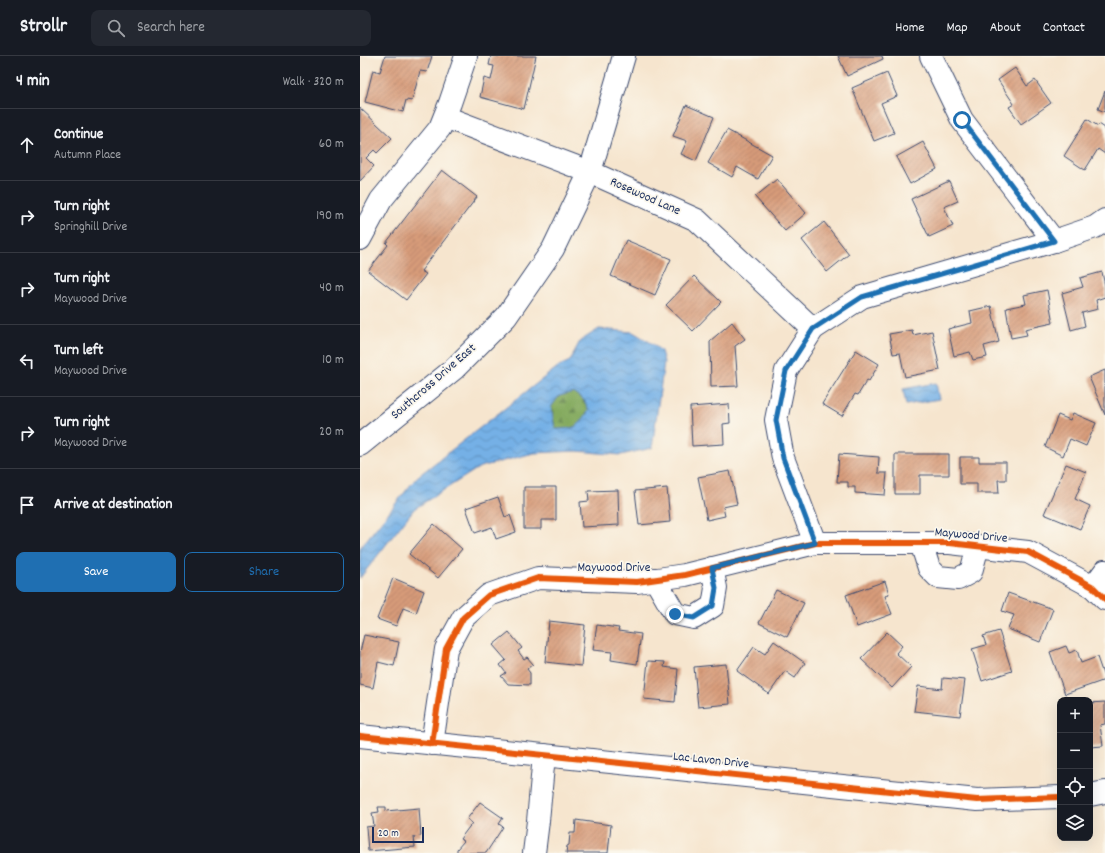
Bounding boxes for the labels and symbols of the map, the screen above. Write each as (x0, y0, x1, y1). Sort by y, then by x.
route start (953, 111, 971, 129)
street label: Rosewood Lane (607, 173, 684, 221)
street label: Southcross Drive East (387, 339, 481, 425)
street label: Maywood Drive (934, 523, 1008, 549)
street label: Maywood Drive (577, 559, 651, 578)
route end (666, 605, 684, 623)
street label: Lac Lavon Drive (672, 748, 750, 774)
scale bar (372, 825, 424, 844)

